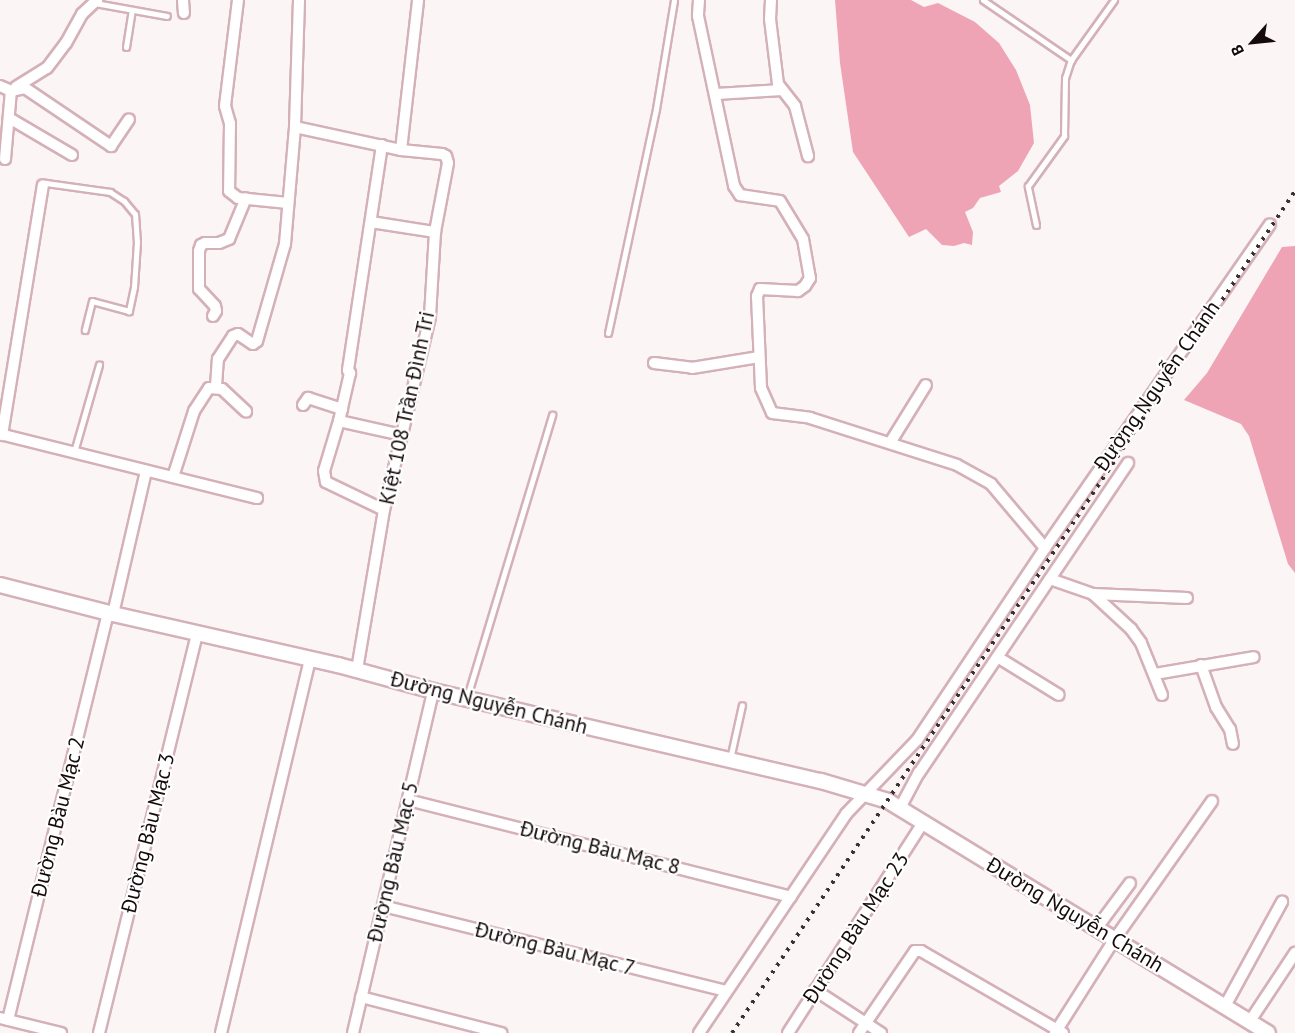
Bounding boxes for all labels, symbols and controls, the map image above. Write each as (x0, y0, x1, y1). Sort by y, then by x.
north arrow (1223, 12, 1283, 72)
text: B (1226, 41, 1248, 59)
street label: Đường Nguyễn Chánh (1089, 296, 1225, 476)
street label: Kiệt 108 Trần Đình Tri (374, 308, 440, 508)
street label: Đường Nguyễn Chánh (388, 666, 590, 740)
street label: Đường Bàu Mạc 2 (26, 734, 90, 900)
street label: Đường Bàu Mạc 3 (116, 750, 180, 916)
street label: Đường Bàu Mạc 5 (362, 779, 424, 945)
street label: Đường Bàu Mạc 8 (517, 816, 683, 880)
street label: Đường Bàu Mạc 23 (798, 847, 914, 1009)
street label: Đường Nguyễn Chánh (982, 852, 1168, 978)
street label: Đường Bàu Mạc 7 (472, 917, 638, 981)

